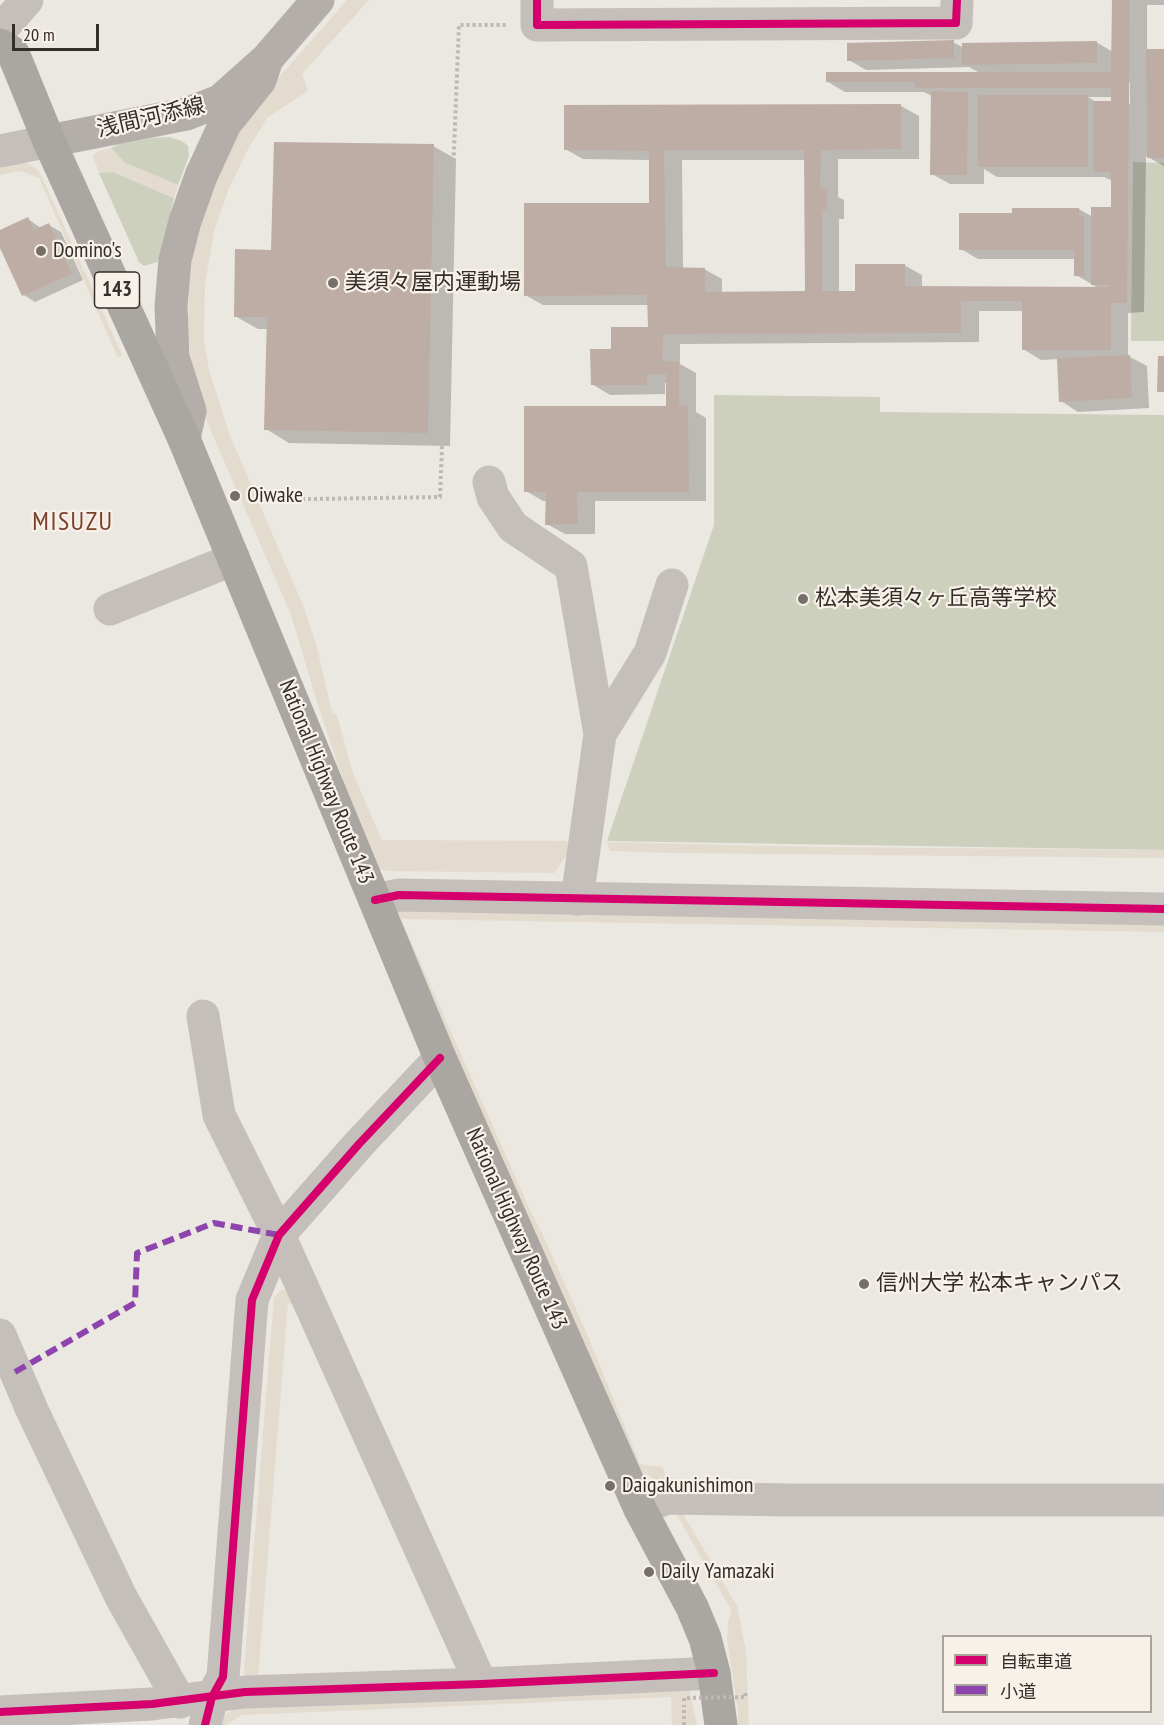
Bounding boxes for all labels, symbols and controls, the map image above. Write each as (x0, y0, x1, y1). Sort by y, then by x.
scale bar (15, 12, 102, 50)
text: 20 m (23, 23, 55, 46)
street label: 浅間河添線 (94, 93, 208, 143)
place label: Domino's (53, 238, 122, 264)
marker: Domino's (34, 244, 48, 258)
place label: 美須々屋内運動場 (345, 270, 521, 296)
road number: 143 (94, 272, 140, 308)
marker: 美須々屋内運動場 (326, 276, 340, 290)
place label: Oiwake (247, 483, 303, 509)
marker: Oiwake (228, 489, 242, 503)
district label: MISUZU (32, 507, 114, 539)
place label: 松本美須々ヶ丘高等学校 (815, 586, 1057, 612)
marker: 松本美須々ヶ丘高等学校 (796, 592, 810, 606)
street label: National Highway Route 143 (273, 676, 379, 888)
street label: National Highway Route 143 (460, 1124, 572, 1334)
place label: 信州大学 松本キャンパス (876, 1271, 1123, 1297)
marker: 信州大学 松本キャンパス (857, 1277, 871, 1291)
place label: Daigakunishimon (622, 1473, 753, 1499)
marker: Daigakunishimon (603, 1479, 617, 1493)
place label: Daily Yamazaki (661, 1559, 775, 1585)
marker: Daily Yamazaki (642, 1565, 656, 1579)
legend (942, 1635, 1152, 1713)
text: 自転車道 (1000, 1650, 1072, 1673)
text: 小道 (1000, 1680, 1036, 1703)

